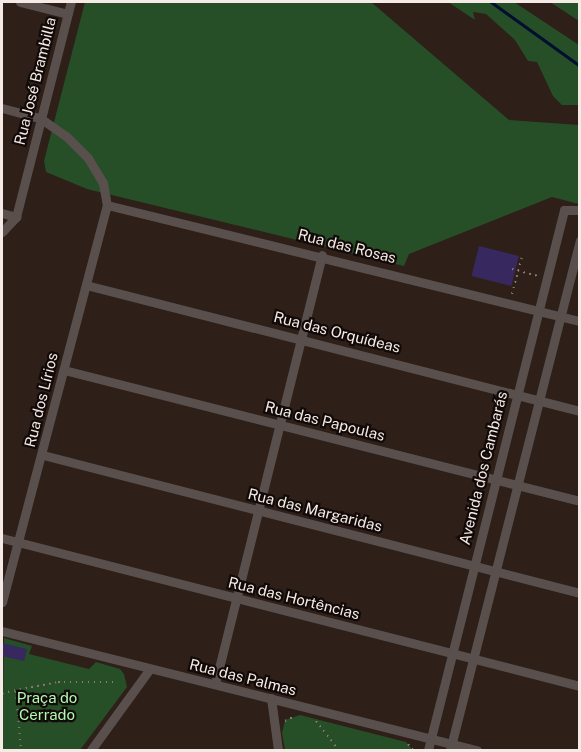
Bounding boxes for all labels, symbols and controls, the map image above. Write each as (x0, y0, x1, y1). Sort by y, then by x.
street label: Rua José Brambilla (10, 15, 60, 147)
street label: Rua das Rosas (296, 225, 398, 267)
street label: Rua das Orquídeas (272, 308, 402, 356)
street label: Rua dos Lírios (21, 351, 61, 449)
street label: Avenida dos Cambarás (455, 389, 511, 547)
street label: Rua das Papoulas (263, 397, 387, 445)
street label: Rua das Margaridas (246, 485, 384, 535)
street label: Rua das Hortências (226, 573, 362, 623)
street label: Rua das Palmas (187, 655, 299, 699)
park label: Praça do Cerrado (17, 688, 77, 723)

